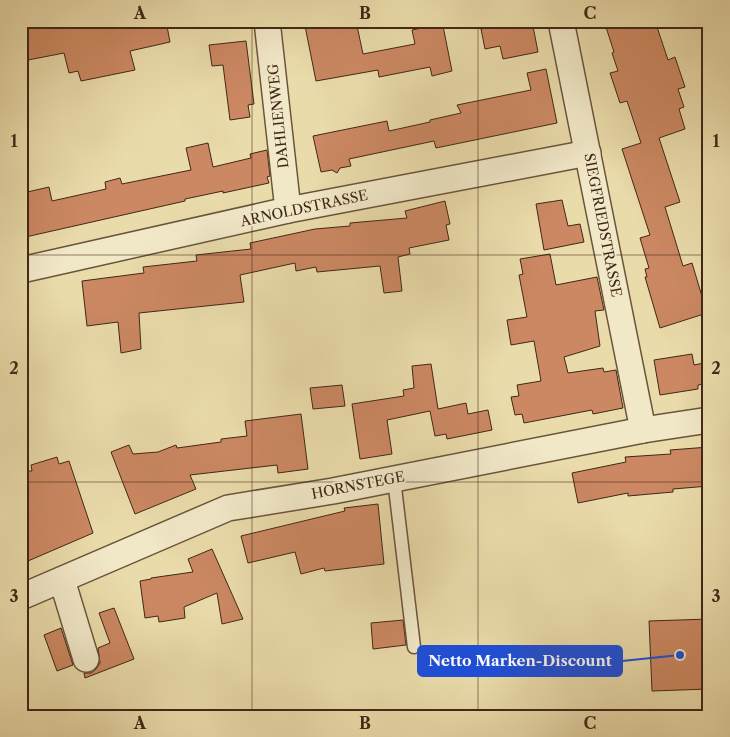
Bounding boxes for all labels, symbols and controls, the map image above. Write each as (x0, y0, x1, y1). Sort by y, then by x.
text: A (133, 3, 147, 23)
text: B (359, 3, 371, 23)
text: C (584, 3, 596, 23)
street label: DAHLIENWEG (264, 63, 292, 169)
text: 1 (10, 131, 18, 151)
text: 1 (712, 131, 720, 151)
street label: SIEGFRIEDSTRASSE (580, 152, 626, 298)
street label: ARNOLDSTRASSE (238, 186, 369, 231)
text: 2 (9, 358, 19, 378)
text: 2 (711, 358, 721, 378)
street label: HORNSTEGE (310, 467, 406, 503)
text: 3 (9, 586, 19, 606)
text: 3 (711, 586, 721, 606)
callout: Netto Marken-Discount (418, 646, 622, 676)
text: Netto Marken-Discount (428, 651, 612, 670)
text: A (133, 713, 147, 733)
text: B (359, 713, 371, 733)
text: C (584, 713, 596, 733)

